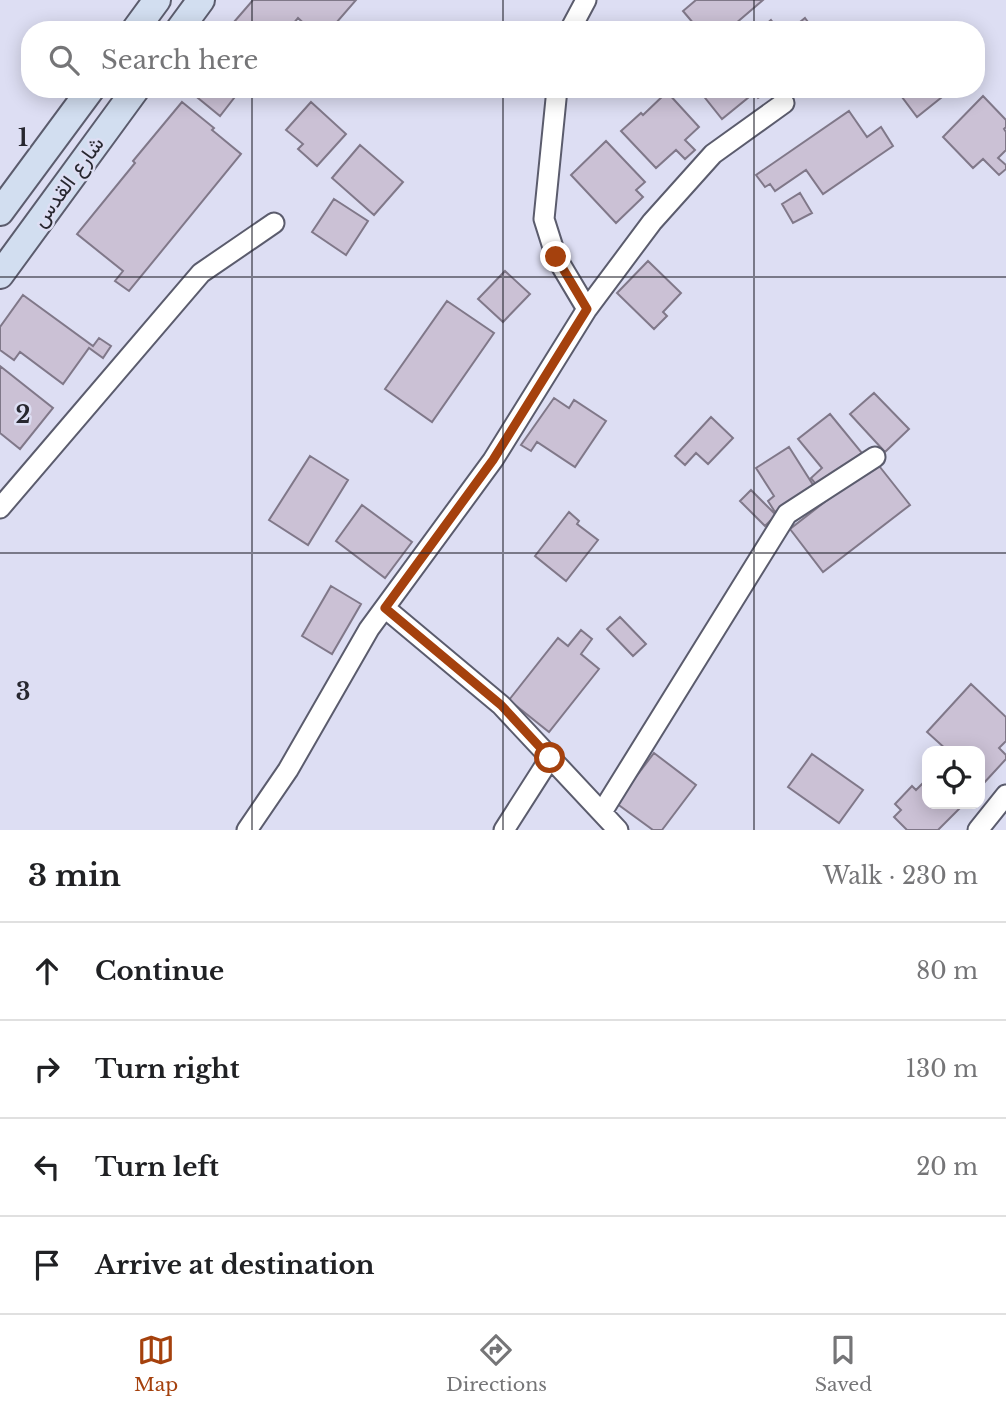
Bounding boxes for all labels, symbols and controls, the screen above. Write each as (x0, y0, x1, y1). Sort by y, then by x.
search box (21, 21, 985, 98)
icon: search (45, 41, 83, 79)
text: Search here (101, 44, 258, 76)
text: 1 (18, 124, 28, 152)
street label: شارع القدس (26, 132, 110, 233)
route end (540, 241, 571, 272)
text: 2 (16, 401, 30, 429)
text: 3 (16, 678, 30, 706)
route start (534, 742, 565, 773)
map controls (922, 746, 985, 809)
button: locate (922, 746, 985, 809)
text: 3 min (28, 857, 121, 894)
text: Walk · 230 m (823, 862, 978, 890)
icon: ahead (28, 952, 66, 990)
text: Continue (95, 955, 224, 987)
text: 80 m (916, 957, 978, 985)
icon: right (28, 1050, 66, 1088)
text: Turn right (95, 1053, 240, 1085)
text: 130 m (906, 1055, 978, 1083)
icon: left (28, 1148, 66, 1186)
text: Turn left (95, 1151, 219, 1183)
text: 20 m (916, 1153, 978, 1181)
icon: arrive (28, 1246, 66, 1284)
text: Arrive at destination (95, 1249, 375, 1281)
tab: Map (134, 1331, 178, 1396)
tab: Directions (446, 1331, 547, 1396)
tab: Saved (815, 1331, 872, 1396)

